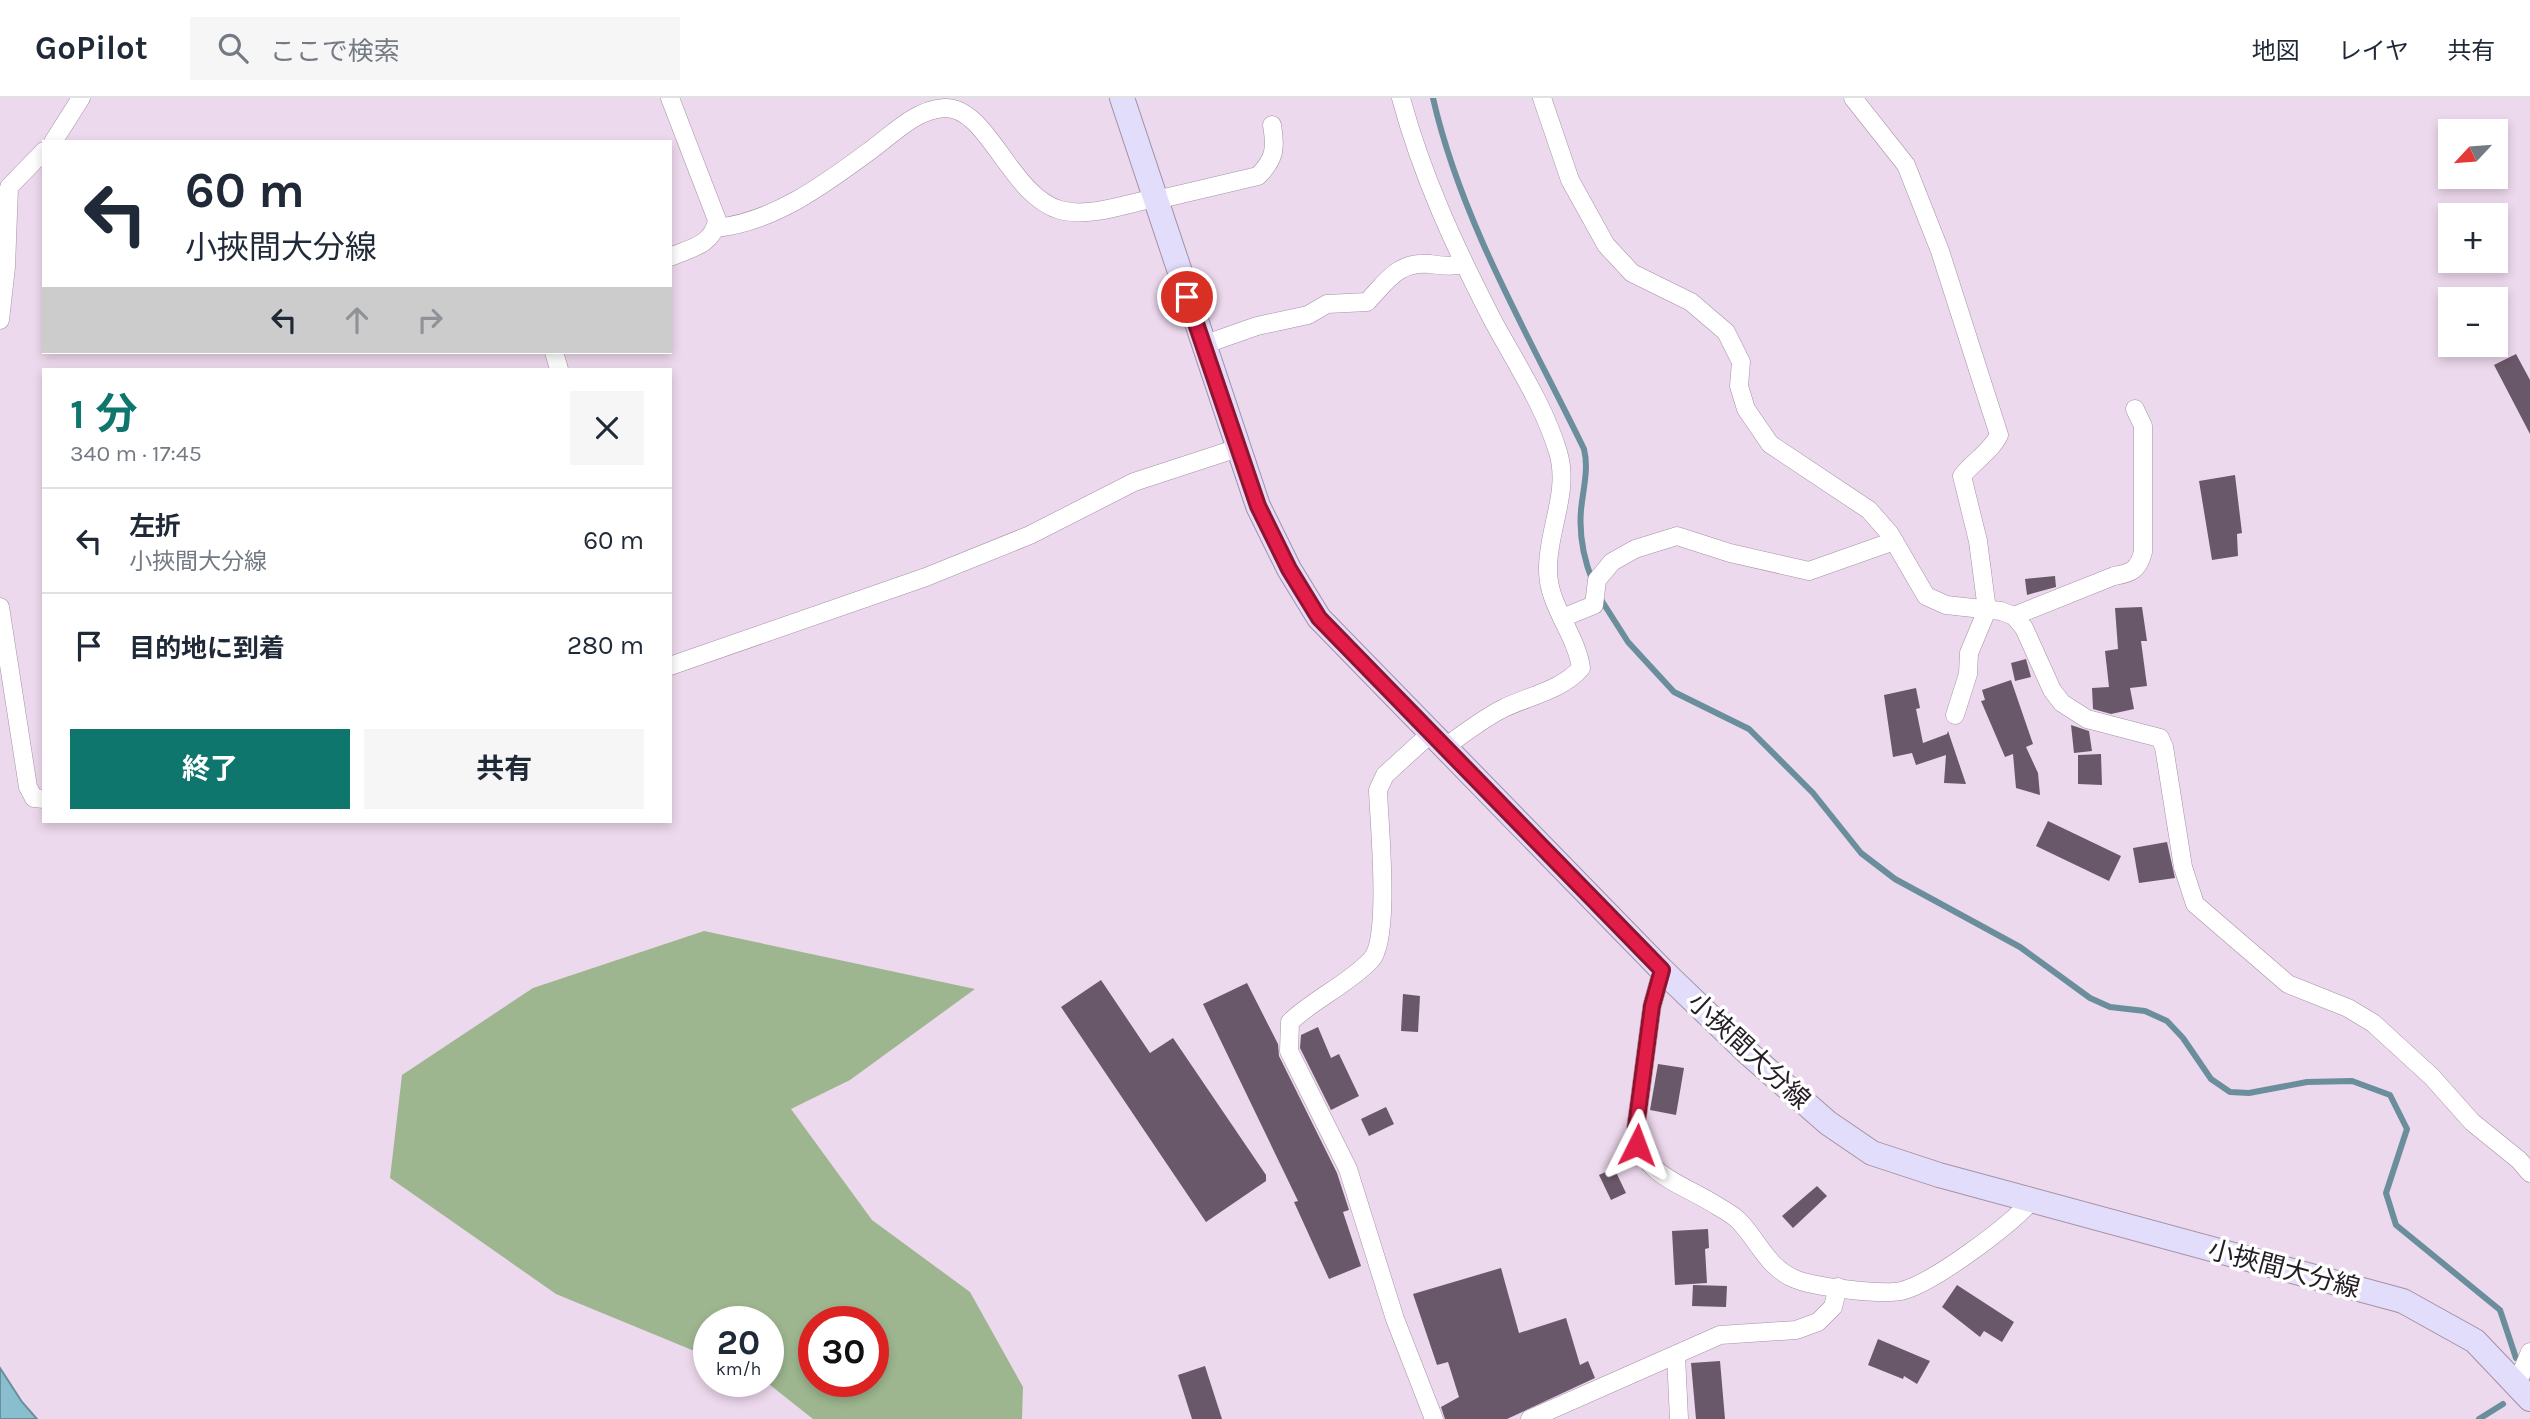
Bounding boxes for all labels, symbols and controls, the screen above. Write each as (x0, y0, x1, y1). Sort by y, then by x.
search box (190, 17, 680, 80)
text: GoPilot (35, 29, 148, 67)
icon: search (214, 29, 252, 67)
text: ここで検索 (270, 36, 400, 67)
text: 地図 (2252, 37, 2300, 65)
text: レイヤ (2338, 37, 2409, 65)
text: 共有 (2447, 37, 2495, 65)
north arrow (2438, 119, 2508, 189)
map controls (2438, 119, 2508, 357)
text: 60 m (185, 162, 305, 219)
icon: left (70, 168, 161, 259)
button: + (2438, 203, 2508, 273)
text: 小挾間大分線 (185, 229, 377, 266)
pin (1157, 267, 1217, 327)
icon: arrive (1168, 278, 1206, 316)
button: − (2438, 287, 2508, 357)
icon: left (265, 301, 303, 339)
icon: ahead (338, 301, 376, 339)
icon: right (411, 301, 449, 339)
text: 1 分 (70, 389, 138, 439)
button: close (570, 391, 644, 465)
text: 340 m · 17:45 (70, 440, 202, 467)
text: 左折 (129, 511, 181, 542)
icon: left (70, 522, 108, 560)
text: 60 m (583, 525, 644, 556)
text: 小挾間大分線 (129, 548, 267, 575)
icon: arrive (70, 627, 108, 665)
text: 280 m (567, 630, 644, 661)
text: 目的地に到着 (129, 633, 285, 664)
button: 終了 (70, 729, 350, 809)
button: 共有 (364, 729, 644, 809)
street label: 小挾間大分線 (1681, 986, 1817, 1116)
position arrow (1600, 1108, 1674, 1182)
street label: 小挾間大分線 (2205, 1234, 2363, 1304)
speed limit sign: 30 (798, 1306, 889, 1397)
text: 20 (717, 1322, 760, 1363)
text: km/h (716, 1358, 761, 1380)

